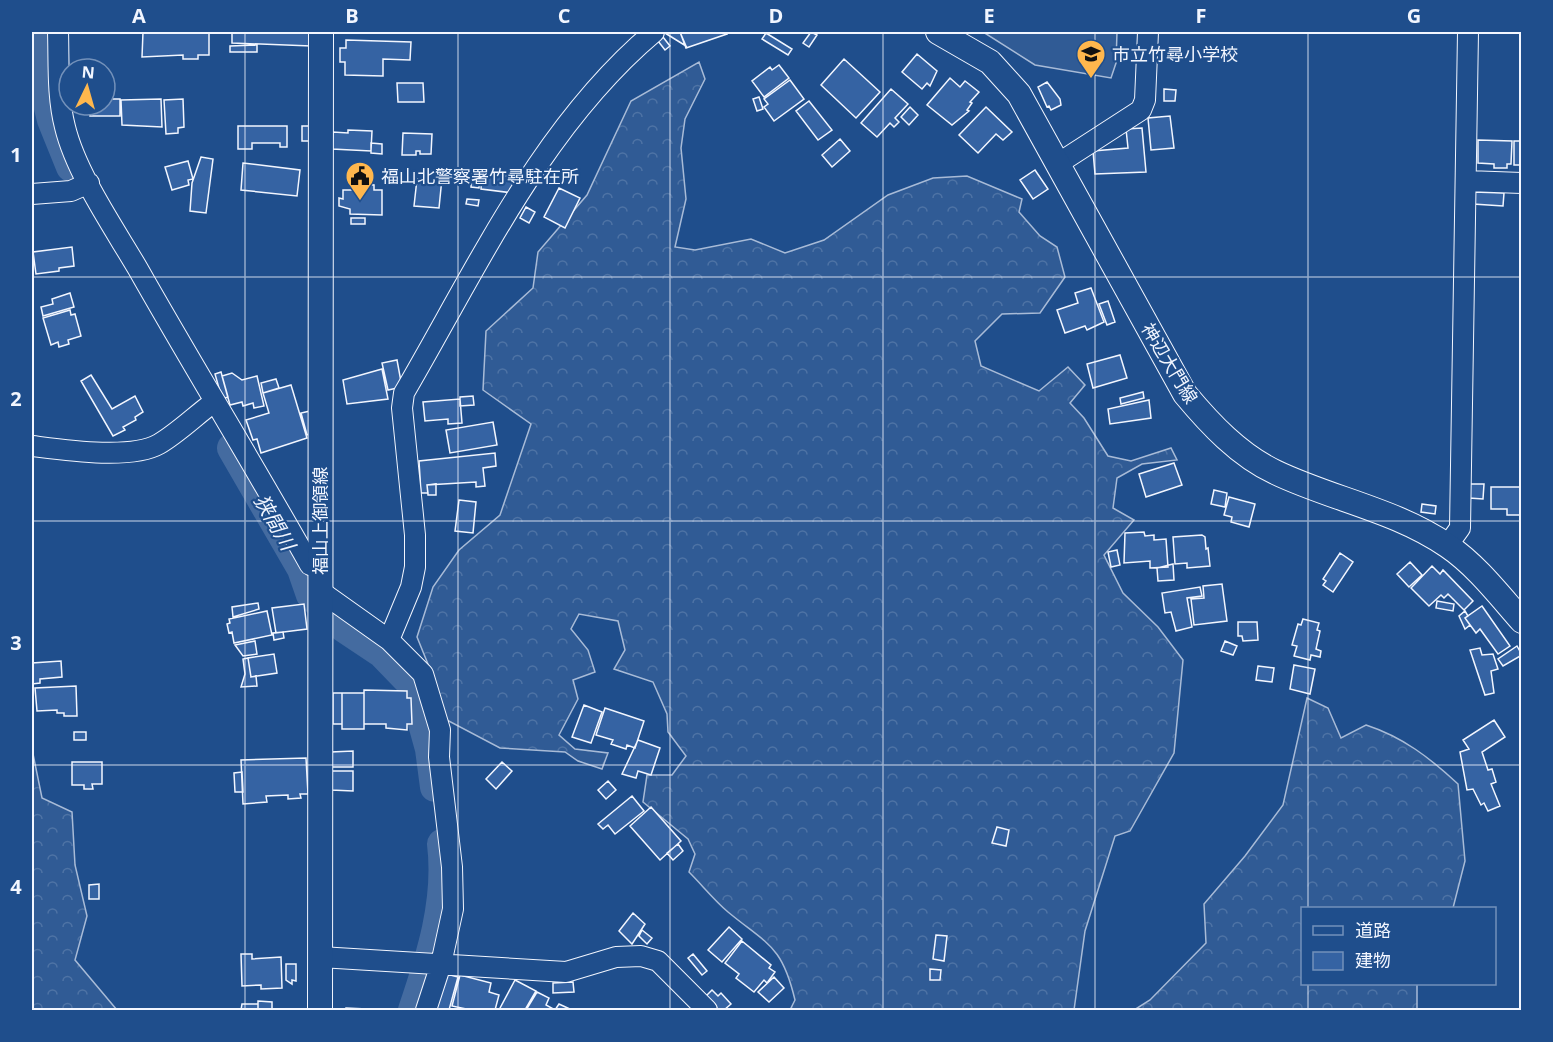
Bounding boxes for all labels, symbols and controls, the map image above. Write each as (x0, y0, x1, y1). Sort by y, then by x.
text: A (132, 2, 146, 29)
text: B (345, 2, 359, 29)
text: C (558, 2, 571, 29)
text: D (769, 2, 783, 29)
text: E (983, 2, 995, 29)
text: F (1196, 2, 1206, 29)
text: G (1407, 2, 1421, 29)
school or university icon: 市立竹尋小学校 (1075, 38, 1107, 80)
place label: 市立竹尋小学校 (1112, 42, 1238, 66)
north arrow (57, 57, 117, 117)
text: N (81, 61, 96, 84)
text: 1 (10, 141, 22, 168)
public building icon: 福山北警察署竹尋駐在所 (344, 160, 376, 202)
place label: 福山北警察署竹尋駐在所 (381, 164, 579, 188)
street label: 神辺大門線 (1137, 318, 1203, 408)
text: 2 (10, 385, 22, 412)
street label: 福山上御領線 (308, 467, 332, 575)
water label: 狭間川 (248, 489, 303, 556)
text: 3 (10, 629, 22, 656)
text: 4 (10, 873, 22, 900)
legend (1301, 907, 1496, 985)
text: 道路 (1355, 918, 1391, 942)
text: 建物 (1355, 948, 1391, 972)

